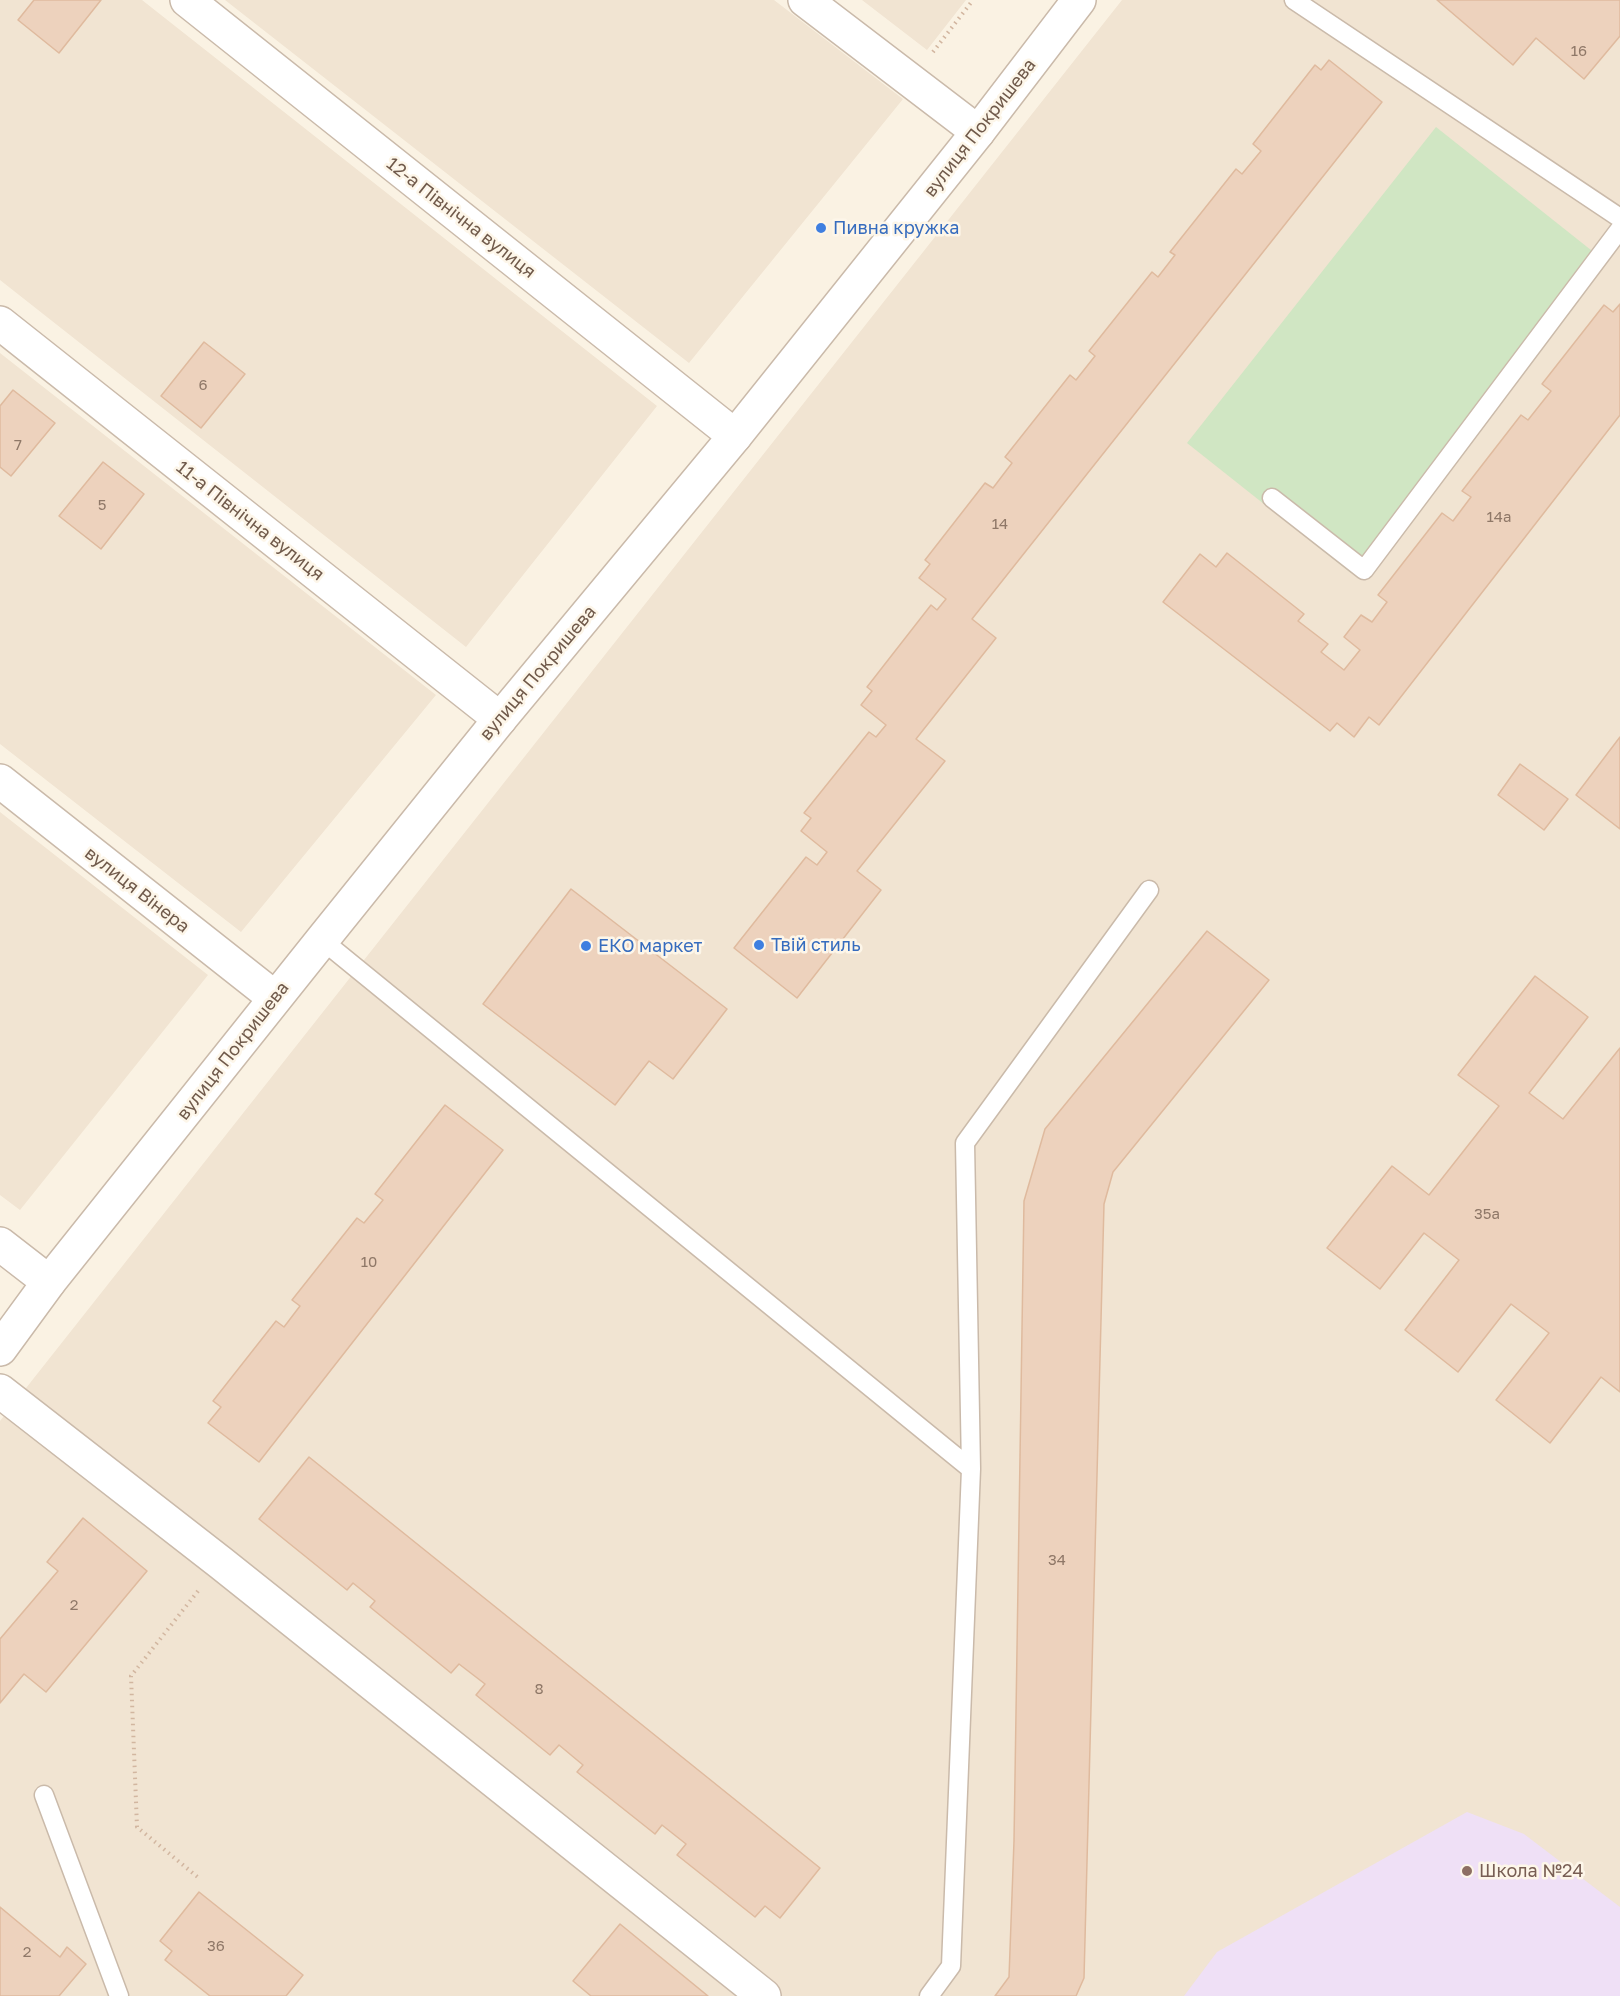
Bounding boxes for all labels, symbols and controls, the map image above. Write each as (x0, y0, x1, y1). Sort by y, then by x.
house number: 16 (1571, 42, 1587, 60)
street label: вулиця Покришева (919, 55, 1041, 201)
street label: 12-а Північна вулиця (382, 153, 540, 283)
place label: Пивна кружка (833, 217, 959, 239)
marker: Пивна кружка (814, 221, 828, 235)
house number: 6 (198, 376, 208, 394)
house number: 7 (14, 436, 22, 454)
street label: 11-а Північна вулиця (172, 457, 328, 585)
house number: 5 (98, 496, 106, 514)
house number: 14а (1487, 508, 1511, 526)
house number: 14 (992, 515, 1008, 533)
street label: вулиця Покришева (475, 601, 601, 745)
street label: вулиця Вінера (80, 842, 194, 938)
place label: Твій стиль (771, 934, 861, 956)
place label: ЕКО маркет (598, 935, 702, 957)
marker: Твій стиль (752, 938, 766, 952)
marker: ЕКО маркет (579, 939, 593, 953)
street label: вулиця Покришева (172, 978, 294, 1124)
house number: 35а (1474, 1205, 1500, 1223)
house number: 10 (361, 1253, 377, 1271)
house number: 34 (1048, 1551, 1066, 1569)
house number: 2 (70, 1596, 78, 1614)
house number: 8 (534, 1680, 544, 1698)
place label: Школа №24 (1479, 1860, 1583, 1882)
marker: Школа №24 (1460, 1864, 1474, 1878)
house number: 36 (207, 1937, 225, 1955)
house number: 2 (23, 1943, 31, 1961)

